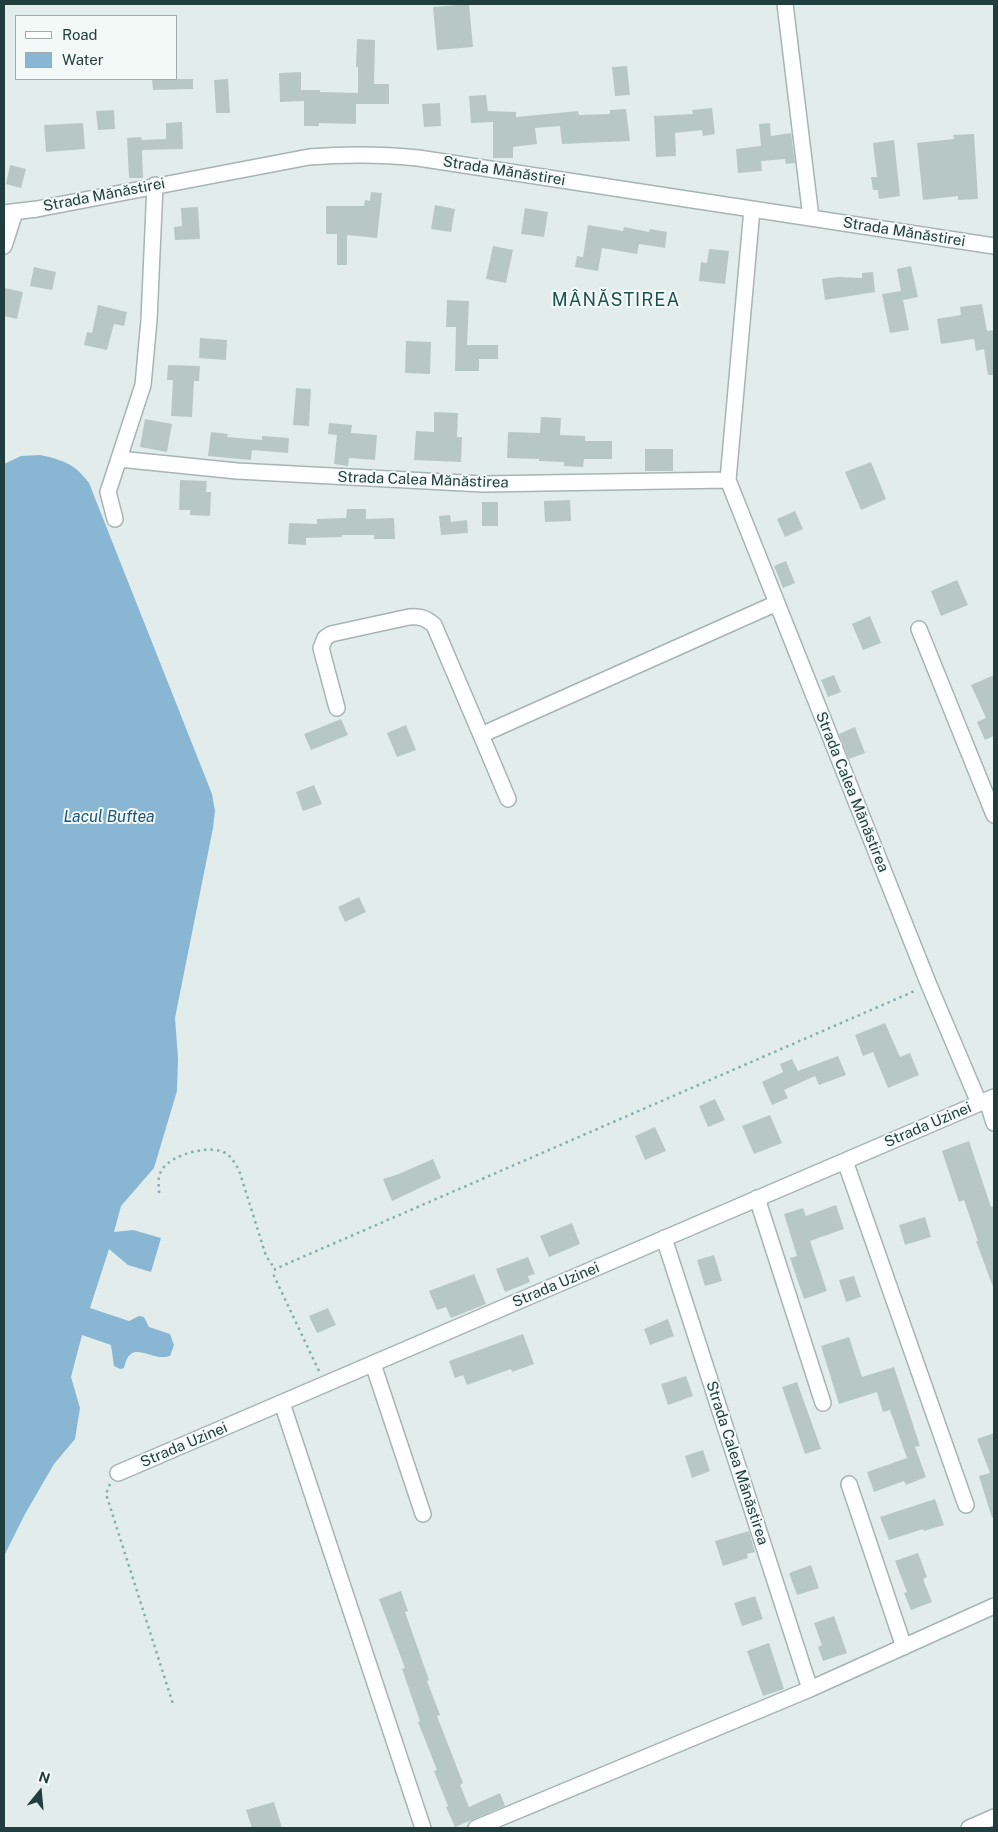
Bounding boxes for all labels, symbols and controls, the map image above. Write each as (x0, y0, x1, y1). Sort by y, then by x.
legend (15, 15, 178, 80)
text: Road (62, 26, 98, 43)
text: Water (62, 51, 104, 68)
street label: Strada Mănăstirei (441, 152, 567, 190)
street label: Strada Mănăstirei (42, 174, 166, 216)
street label: Strada Mănăstirei (841, 213, 967, 251)
district label: MÂNĂSTIREA (551, 289, 681, 311)
street label: Strada Calea Mănăstirea (337, 468, 509, 492)
street label: Strada Calea Mănăstirea (812, 709, 892, 875)
water label: Lacul Buftea (63, 807, 155, 827)
street label: Strada Uzinei (882, 1099, 974, 1151)
street label: Strada Uzinei (510, 1259, 602, 1311)
street label: Strada Calea Mănăstirea (702, 1379, 772, 1547)
street label: Strada Uzinei (138, 1419, 230, 1471)
north arrow (15, 1767, 65, 1817)
text: N (37, 1768, 52, 1787)

